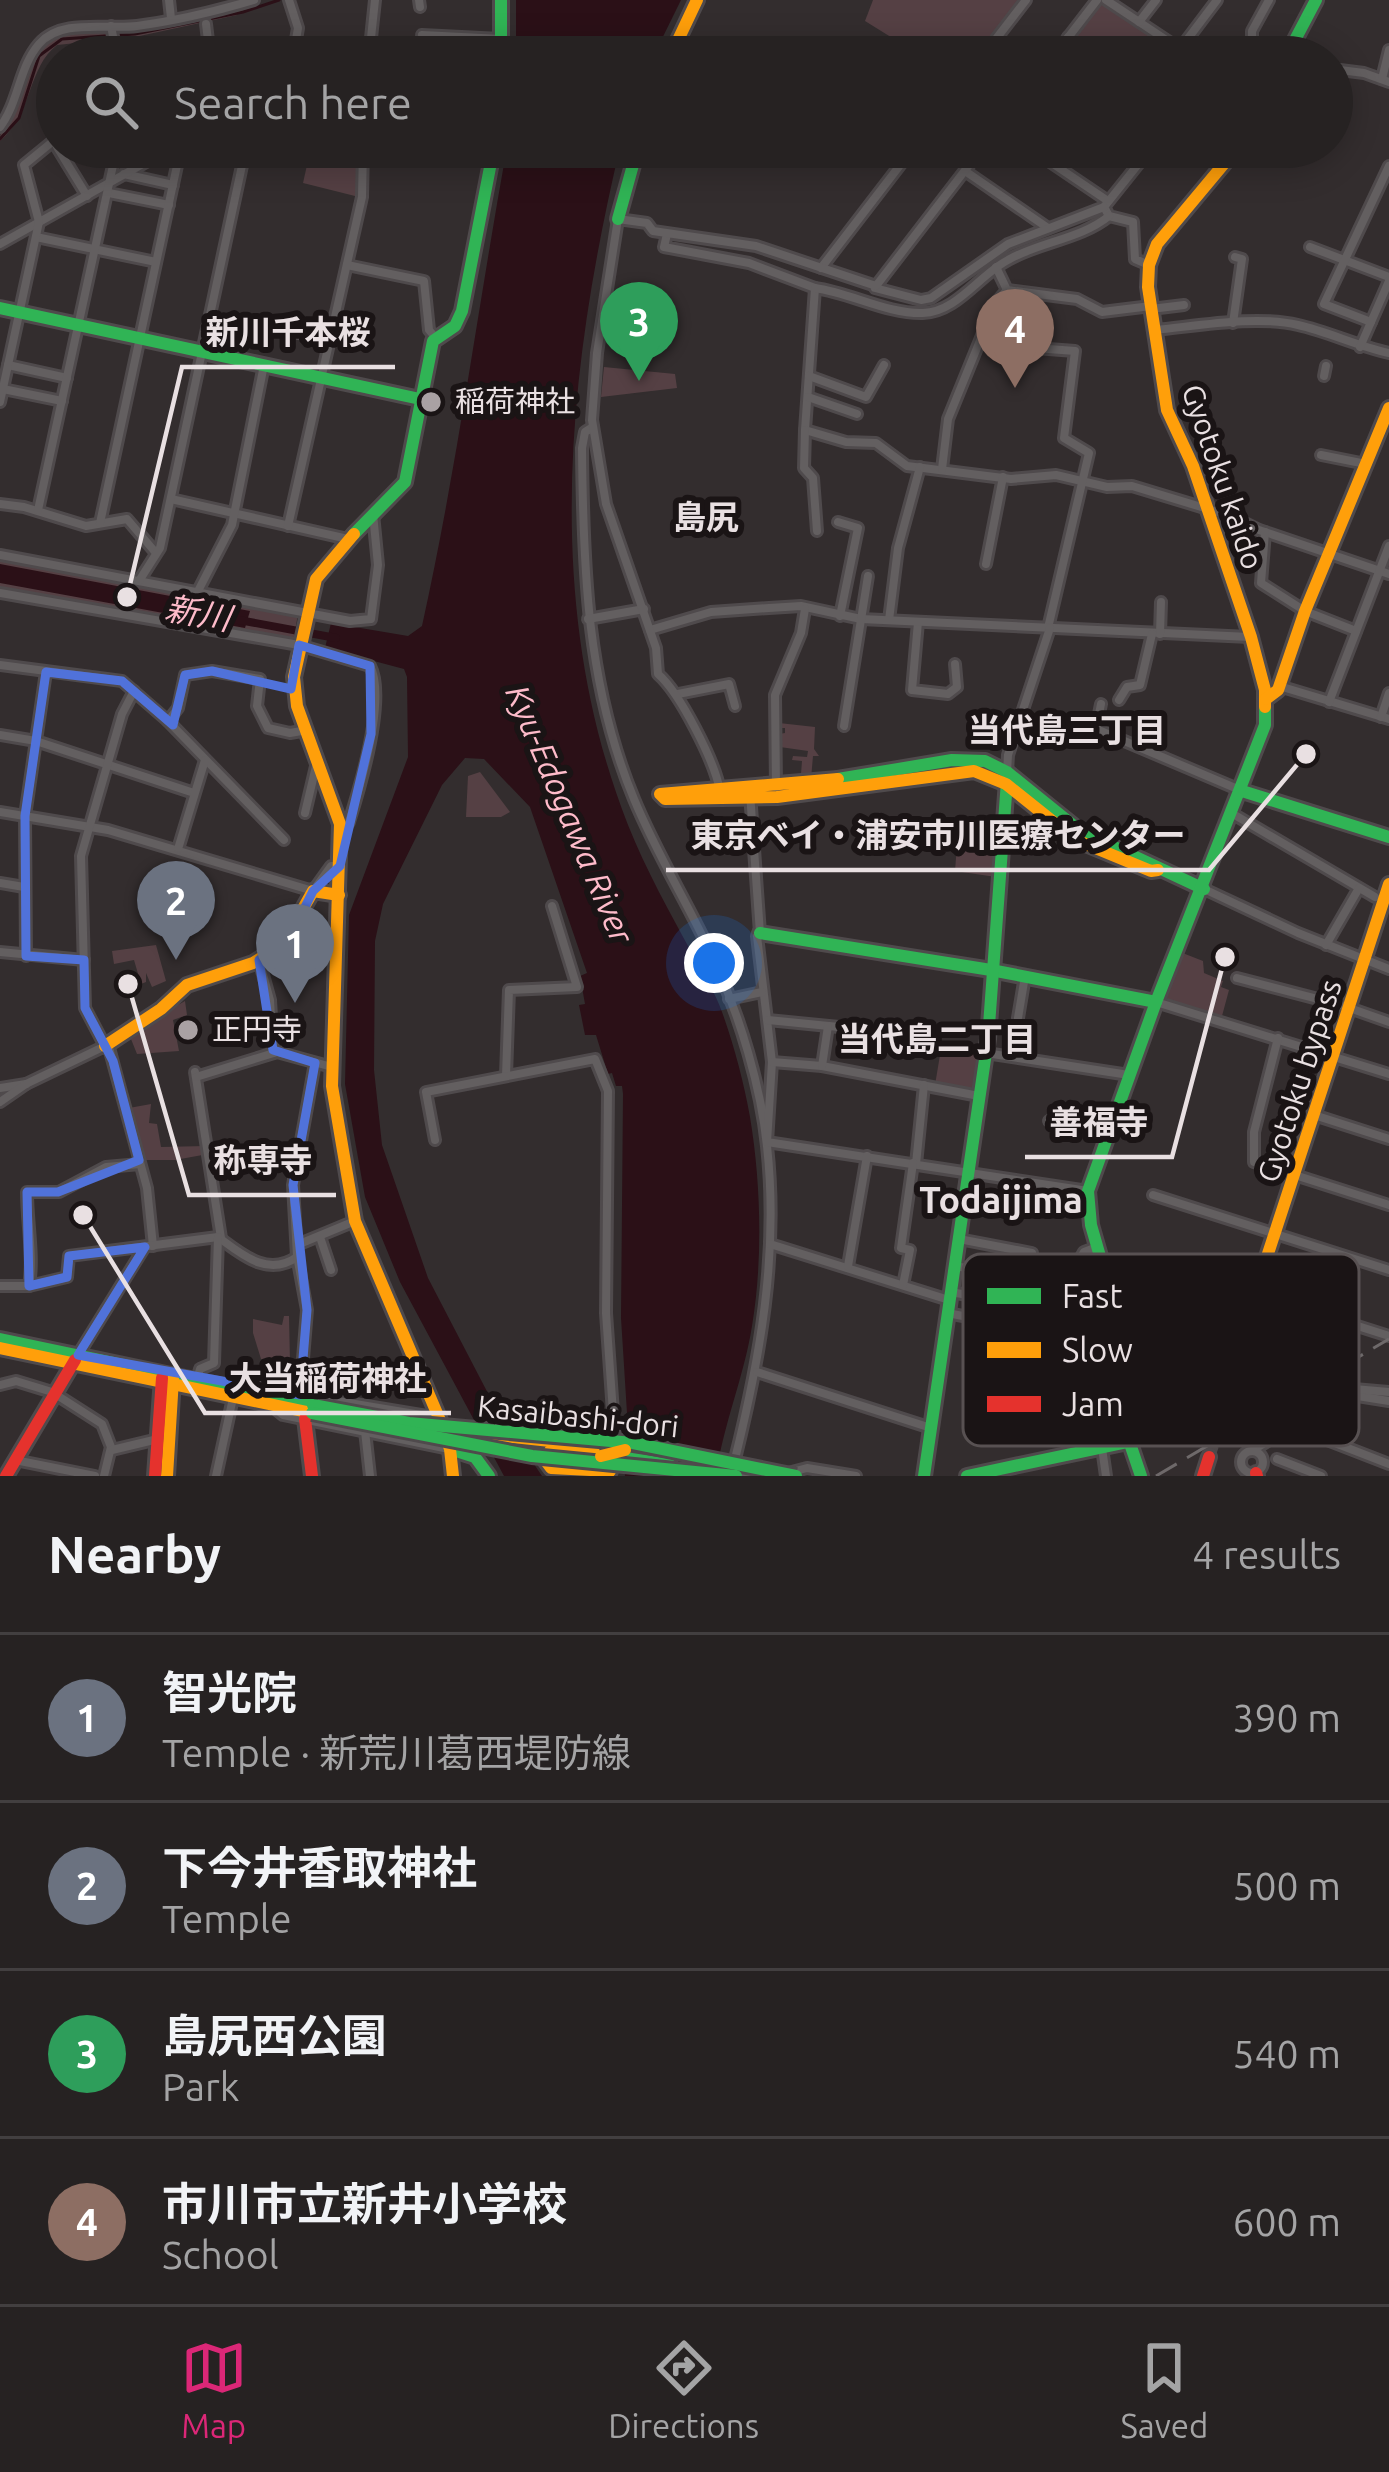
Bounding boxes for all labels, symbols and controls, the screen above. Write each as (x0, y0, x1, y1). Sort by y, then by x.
search box (36, 36, 1353, 168)
icon: search (78, 69, 144, 135)
text: Search here (174, 77, 412, 128)
pin: 3 (600, 282, 678, 381)
pin: 4 (976, 289, 1054, 388)
callout: 新川千本桜 (182, 298, 395, 367)
text: 新川千本桜 (206, 313, 371, 350)
street label: Gyotoku kaido (1175, 380, 1270, 573)
place label: 稲荷神社 (455, 384, 575, 418)
marker: 稲荷神社 (418, 389, 444, 415)
district label: 島尻 (673, 498, 739, 535)
water label: 新川 (162, 589, 237, 637)
water label: Kyu-Edogawa River (499, 679, 642, 950)
district label: 当代島三丁目 (968, 711, 1166, 748)
callout: 東京ベイ・浦安市川医療センター (666, 801, 1209, 870)
text: 東京ベイ・浦安市川医療センター (691, 816, 1186, 853)
pin: 2 (137, 861, 215, 960)
pin: 1 (256, 904, 334, 1003)
your location (684, 933, 744, 993)
street label: Gyotoku bypass (1250, 975, 1348, 1186)
place label: 正円寺 (212, 1012, 302, 1046)
marker: 正円寺 (175, 1017, 201, 1043)
district label: 当代島二丁目 (838, 1020, 1036, 1057)
callout: 善福寺 (1025, 1088, 1172, 1157)
text: 善福寺 (1050, 1103, 1149, 1140)
callout: 称専寺 (189, 1126, 336, 1195)
text: 称専寺 (214, 1141, 313, 1178)
district label: Todaijima (919, 1179, 1083, 1220)
legend (963, 1254, 1359, 1446)
text: Fast (1062, 1277, 1122, 1314)
text: Slow (1062, 1331, 1133, 1368)
callout: 大当稲荷神社 (205, 1344, 451, 1413)
text: 大当稲荷神社 (229, 1359, 427, 1396)
text: Jam (1062, 1385, 1124, 1422)
street label: Kasaibashi-dori (476, 1389, 680, 1443)
text: Nearby (48, 1525, 221, 1583)
text: 4 results (1192, 1533, 1341, 1576)
text: 智光院 (162, 1667, 297, 1718)
text: 1 (76, 1696, 98, 1739)
text: 390 m (1232, 1696, 1341, 1739)
text: Temple · 新荒川葛西堤防線 (162, 1731, 631, 1774)
text: 下今井香取神社 (162, 1842, 477, 1893)
text: 2 (76, 1864, 98, 1907)
text: 500 m (1232, 1864, 1341, 1907)
text: Temple (162, 1897, 292, 1940)
text: 島尻西公園 (162, 2010, 387, 2061)
text: 3 (76, 2032, 98, 2075)
text: 540 m (1232, 2032, 1341, 2075)
text: Park (162, 2065, 240, 2108)
text: 市川市立新井小学校 (162, 2178, 567, 2229)
text: 4 (76, 2200, 98, 2243)
text: 600 m (1232, 2200, 1341, 2243)
text: School (162, 2233, 279, 2276)
tab: Map (181, 2335, 247, 2444)
tab: Directions (608, 2335, 759, 2444)
tab: Saved (1120, 2335, 1208, 2444)

